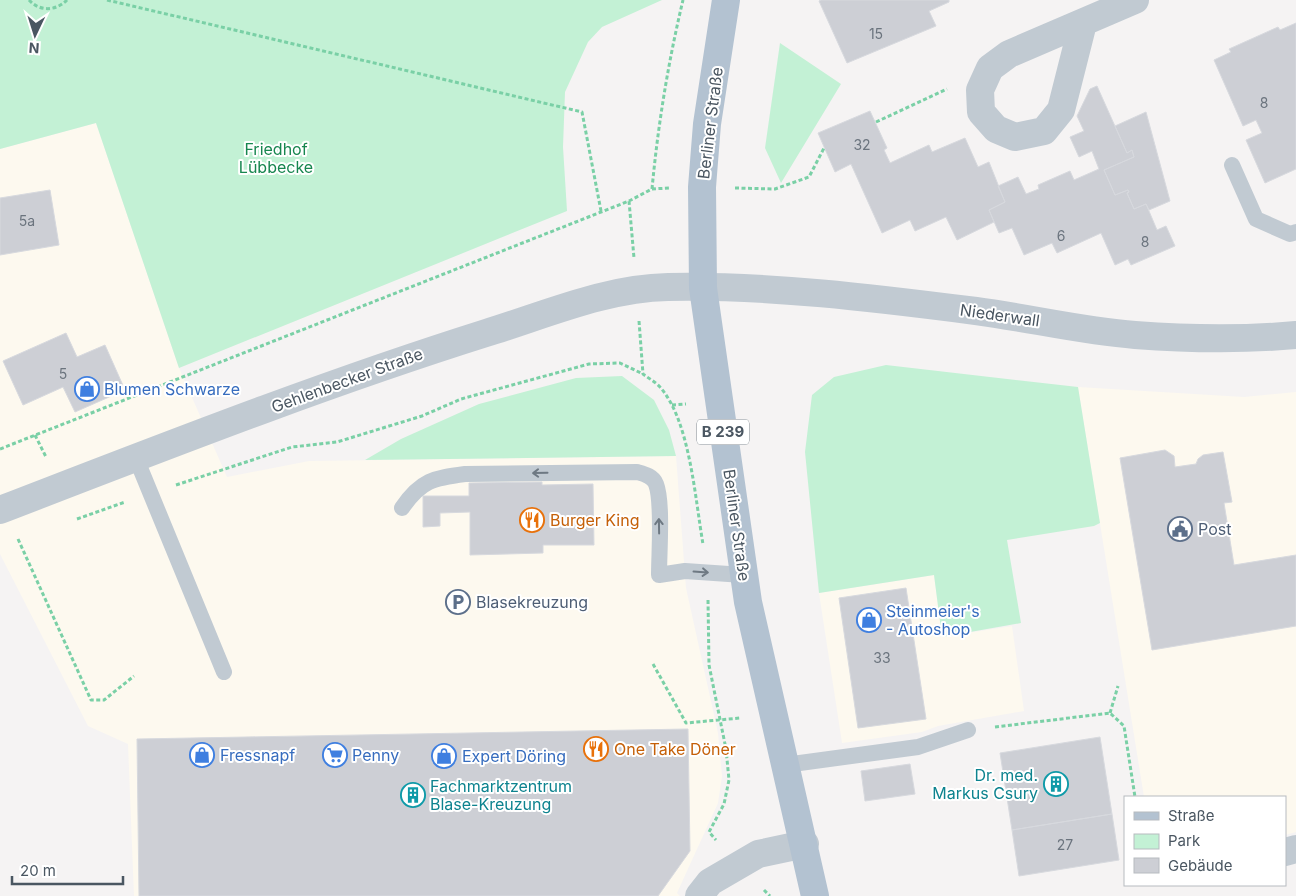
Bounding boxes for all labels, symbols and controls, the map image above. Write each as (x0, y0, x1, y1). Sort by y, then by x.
north arrow (10, 10, 60, 60)
house number: 15 (869, 25, 883, 42)
text: N (28, 40, 40, 57)
street label: Berliner Straße (693, 66, 727, 180)
house number: 8 (1260, 94, 1268, 111)
house number: 32 (853, 136, 871, 153)
park label: Friedhof Lübbecke (239, 139, 313, 177)
house number: 5a (19, 212, 35, 229)
house number: 6 (1057, 227, 1065, 244)
house number: 8 (1141, 233, 1149, 250)
street label: Niederwall (959, 300, 1041, 330)
street label: Gehlenbecker Straße (269, 343, 425, 417)
house number: 5 (59, 365, 67, 382)
shop icon: Blumen Schwarze (74, 376, 100, 402)
place label: Blumen Schwarze (104, 379, 240, 399)
road number: B 239 (697, 420, 749, 444)
one-way arrow (532, 468, 548, 478)
street label: Berliner Straße (719, 468, 755, 582)
restaurant icon: Burger King (519, 507, 545, 533)
place label: Burger King (550, 510, 640, 530)
public building icon: Post (1167, 516, 1193, 542)
one-way arrow (654, 518, 664, 534)
place label: Post (1198, 519, 1231, 539)
one-way arrow (693, 567, 709, 577)
parking icon: Blasekreuzung (445, 589, 471, 615)
place label: Blasekreuzung (476, 592, 588, 612)
place label: Steinmeier's - Autoshop (886, 601, 980, 639)
shop icon: Steinmeier's - Autoshop (856, 607, 882, 633)
house number: 33 (873, 649, 891, 666)
restaurant icon: One Take Döner (583, 736, 609, 762)
place label: One Take Döner (614, 739, 736, 759)
shop icon: Fressnapf (189, 742, 215, 768)
supermarket icon: Penny (322, 742, 348, 768)
shop icon: Expert Döring (431, 743, 457, 769)
place label: Fressnapf (220, 745, 295, 765)
place label: Penny (352, 745, 399, 765)
place label: Expert Döring (462, 746, 566, 766)
place label: Dr. med. Markus Csury (932, 765, 1038, 803)
building icon: Dr. med. Markus Csury (1043, 771, 1069, 797)
place label: Fachmarktzentrum Blase-Kreuzung (430, 776, 572, 814)
building icon: Fachmarktzentrum Blase-Kreuzung (400, 782, 426, 808)
legend (1124, 796, 1286, 886)
text: Straße (1168, 806, 1215, 825)
text: Park (1168, 831, 1201, 850)
house number: 27 (1057, 836, 1073, 853)
scale bar (12, 854, 124, 886)
text: Gebäude (1168, 856, 1233, 875)
text: 20 m (20, 861, 56, 880)

